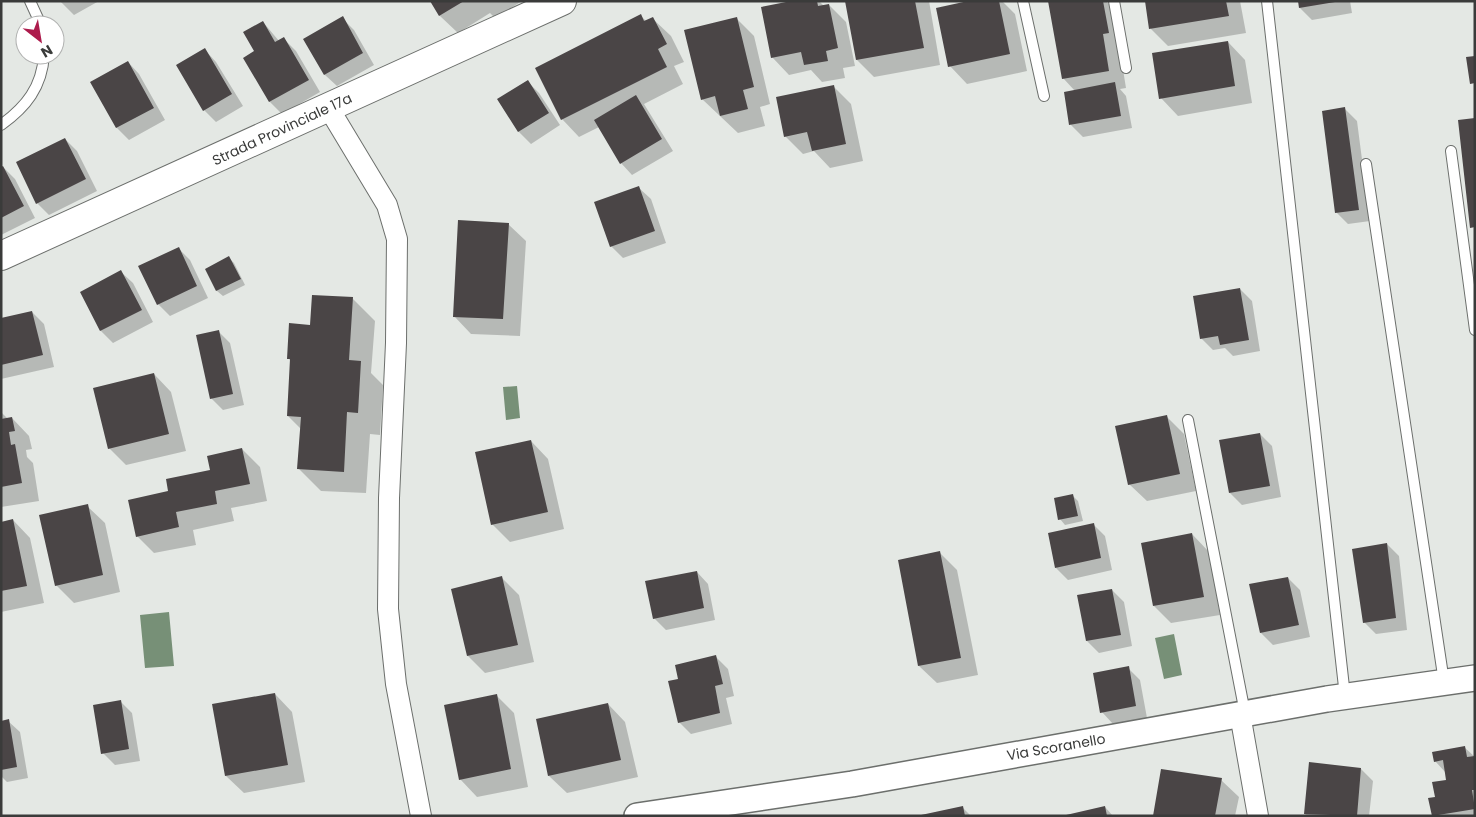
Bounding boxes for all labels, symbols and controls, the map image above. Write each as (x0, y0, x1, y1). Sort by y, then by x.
north arrow (15, 15, 65, 65)
text: N (37, 40, 56, 62)
street label: Strada Provinciale 17a (209, 88, 355, 170)
street label: Via Scoranello (1005, 728, 1107, 766)

